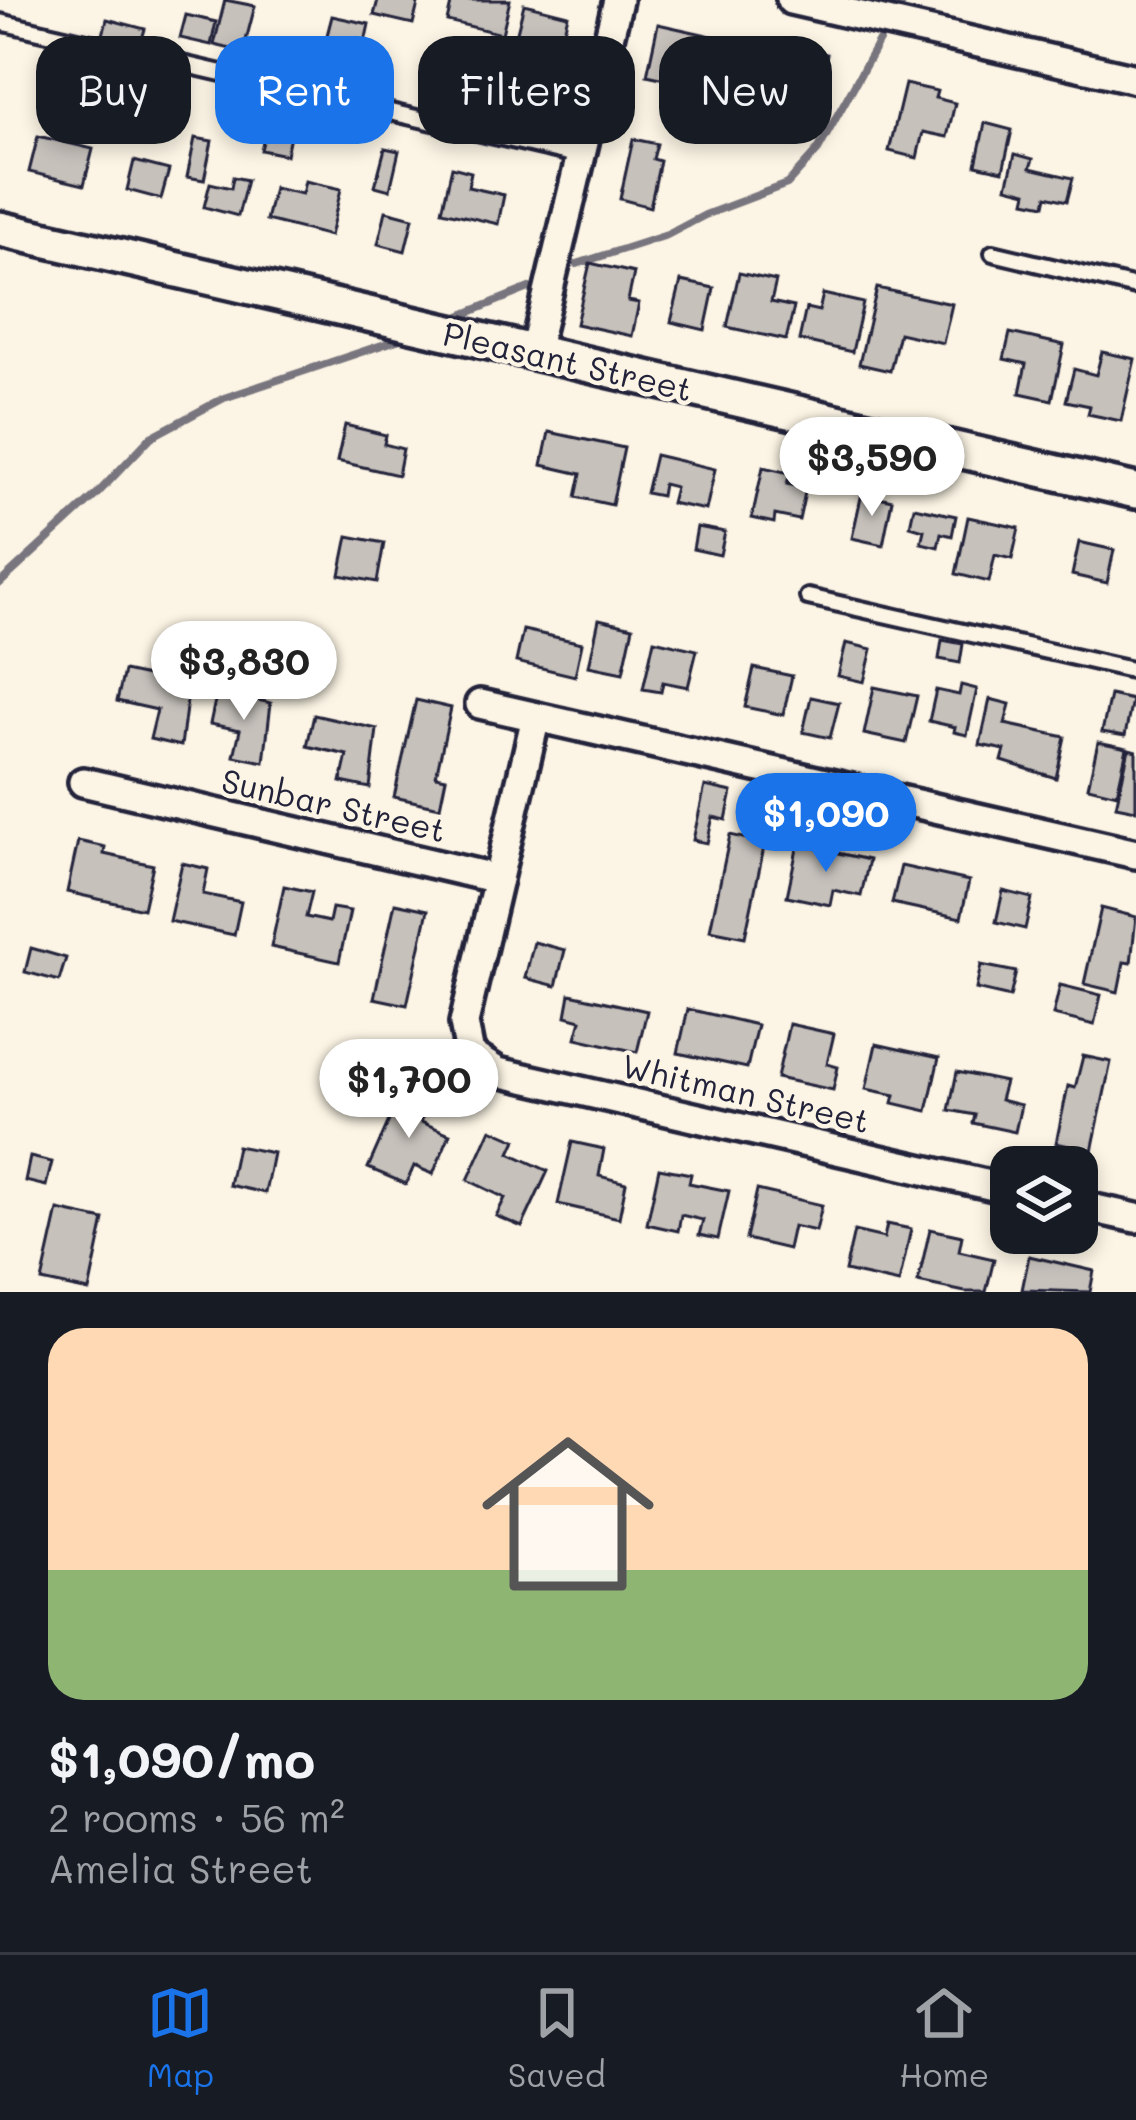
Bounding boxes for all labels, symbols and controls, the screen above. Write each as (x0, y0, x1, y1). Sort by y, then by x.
chip: Buy (36, 36, 191, 144)
chip: Rent (215, 36, 394, 144)
chip: Filters (418, 36, 635, 144)
chip: New (659, 36, 832, 144)
street label: Pleasant Street (439, 310, 697, 410)
pin: $3,590 (774, 417, 970, 519)
text: $3,590 (807, 430, 937, 481)
pin: $3,830 (146, 621, 342, 723)
text: $3,830 (178, 634, 310, 685)
street label: Sunbar Street (218, 757, 450, 851)
pin: $1,090 (728, 773, 924, 875)
text: $1,090 (763, 786, 889, 837)
pin: $1,700 (311, 1039, 507, 1141)
street label: Whitman Street (618, 1043, 874, 1141)
text: $1,700 (346, 1052, 472, 1103)
map controls (990, 1146, 1098, 1254)
button: layers (990, 1146, 1098, 1254)
icon: home (460, 1406, 676, 1622)
text: $1,090/mo (48, 1724, 315, 1791)
text: 2 rooms · 56 m² (48, 1791, 345, 1842)
text: Amelia Street (48, 1842, 313, 1893)
tab: Map (147, 1980, 214, 2095)
tab: Saved (508, 1980, 606, 2095)
tab: Home (899, 1980, 989, 2095)

